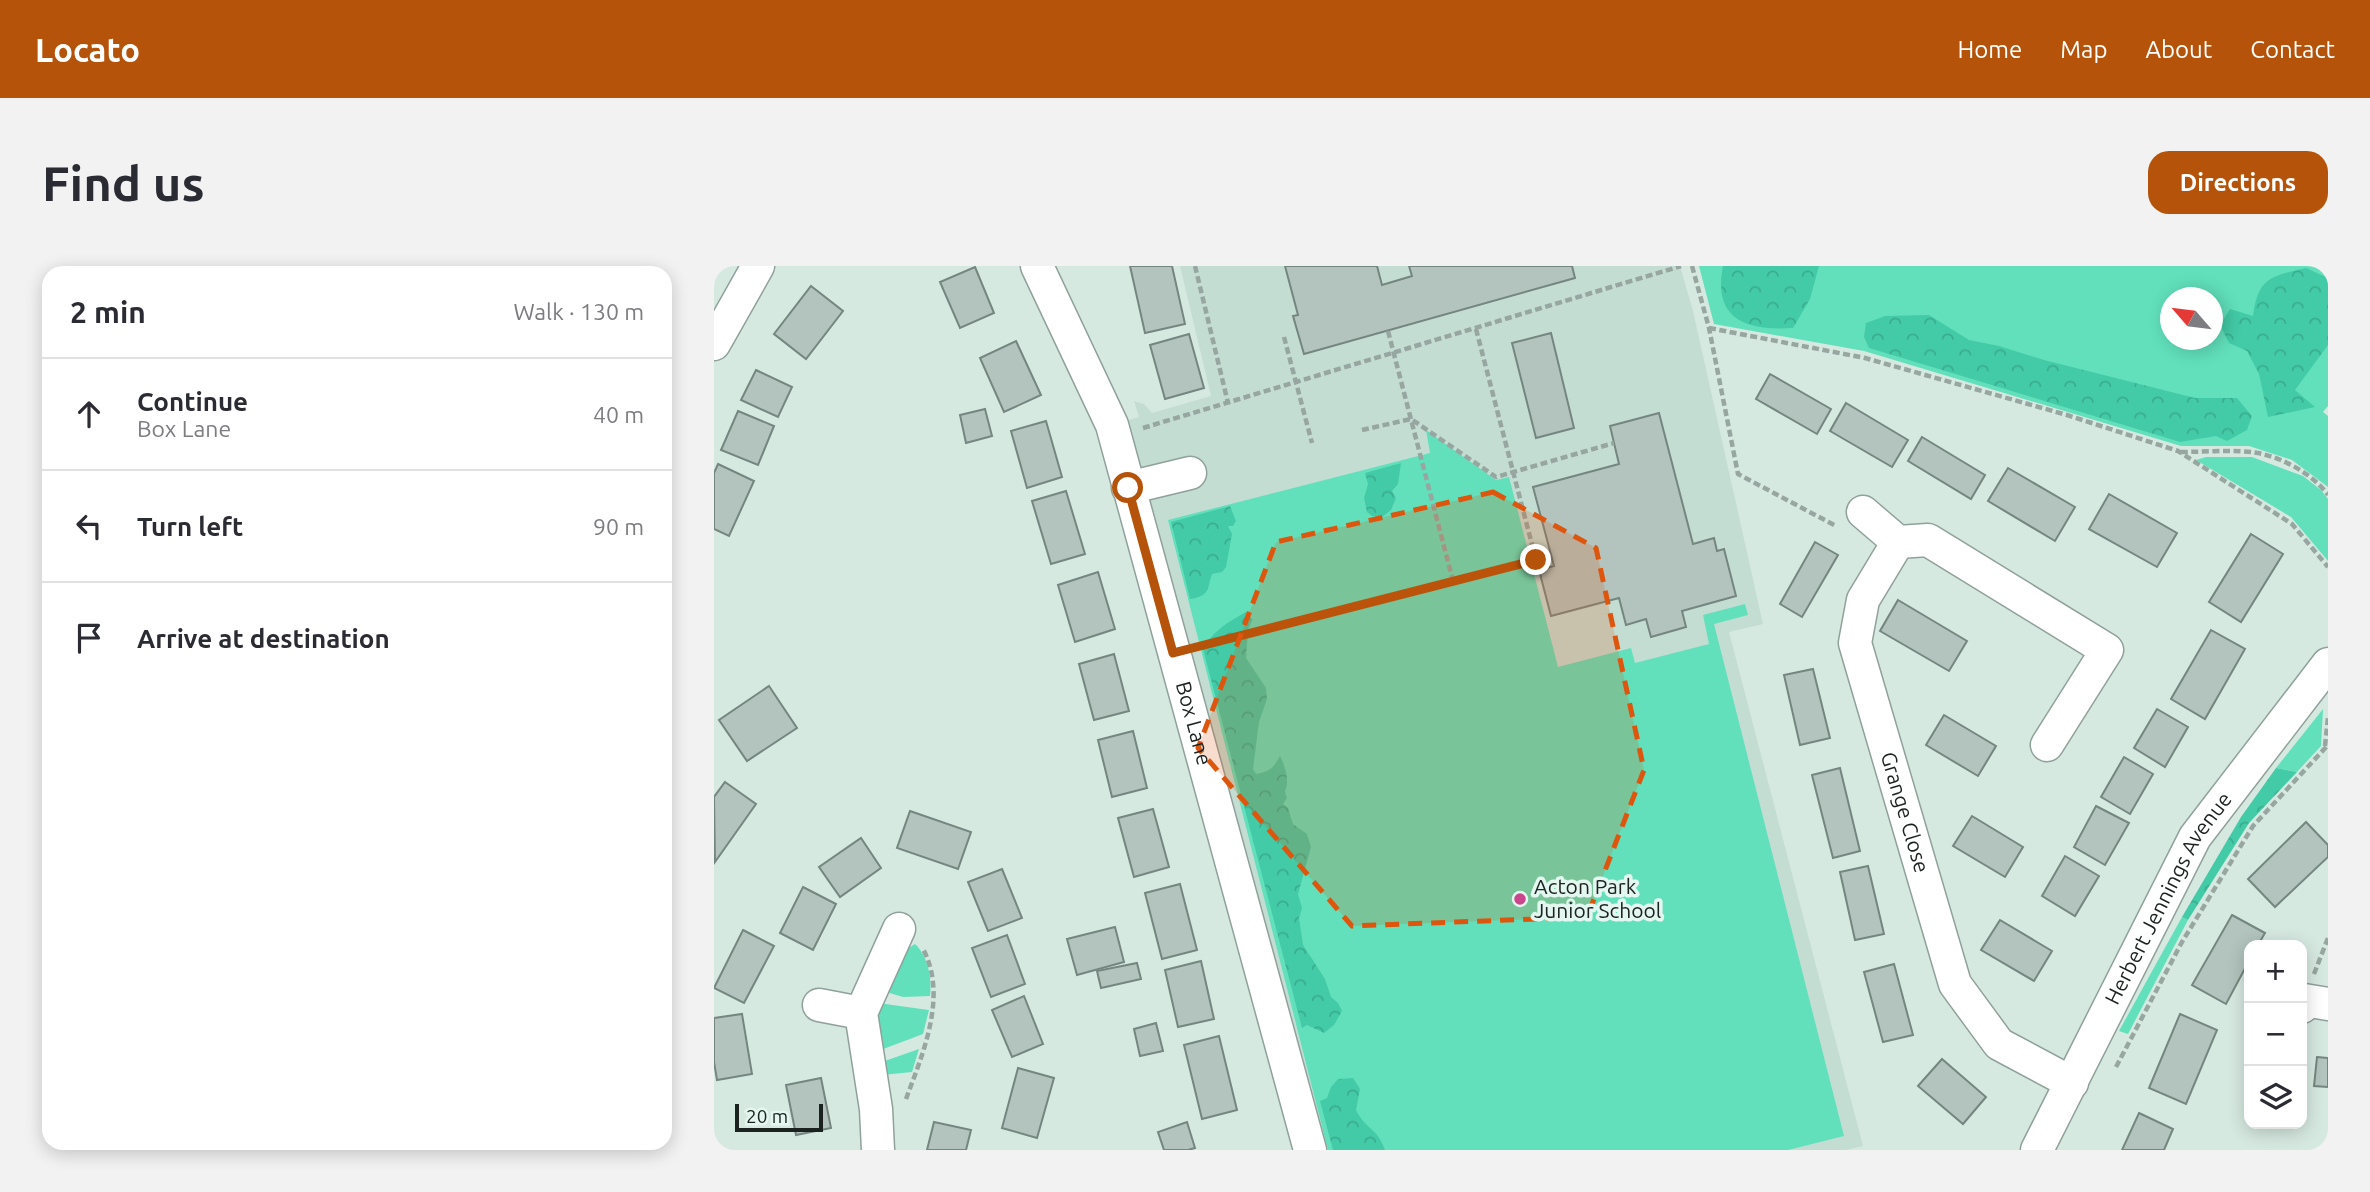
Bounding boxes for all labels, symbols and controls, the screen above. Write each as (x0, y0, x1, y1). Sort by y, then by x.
text: Locato (35, 31, 140, 68)
text: Home (1957, 36, 2022, 63)
text: Map (2060, 36, 2107, 63)
text: About (2145, 36, 2212, 63)
text: Contact (2250, 36, 2335, 63)
button: Directions (2148, 151, 2328, 214)
text: Find us (42, 155, 205, 210)
north arrow (2160, 287, 2223, 350)
text: 2 min (70, 295, 146, 329)
text: Walk · 130 m (513, 299, 644, 324)
text: Continue (137, 387, 248, 416)
icon: ahead (70, 395, 108, 433)
text: 40 m (593, 402, 644, 427)
text: Box Lane (137, 416, 231, 441)
route start (1112, 472, 1143, 503)
icon: left (70, 507, 108, 545)
text: Turn left (137, 512, 243, 541)
text: 90 m (593, 514, 644, 539)
route end (1520, 544, 1551, 575)
icon: arrive (70, 619, 108, 657)
text: Arrive at destination (137, 624, 390, 653)
street label: Box Lane (1172, 678, 1217, 768)
street label: Grange Close (1877, 749, 1935, 875)
street label: Herbert Jennings Avenue (2100, 787, 2236, 1008)
place label: Acton Park Junior School (1534, 874, 1661, 922)
marker: Acton Park Junior School (1512, 891, 1528, 907)
map controls (2244, 940, 2307, 1129)
button: + (2244, 940, 2307, 1003)
button: − (2244, 1003, 2307, 1066)
button: layers (2244, 1066, 2307, 1129)
scale bar (735, 1101, 822, 1133)
text: 20 m (746, 1105, 788, 1127)

